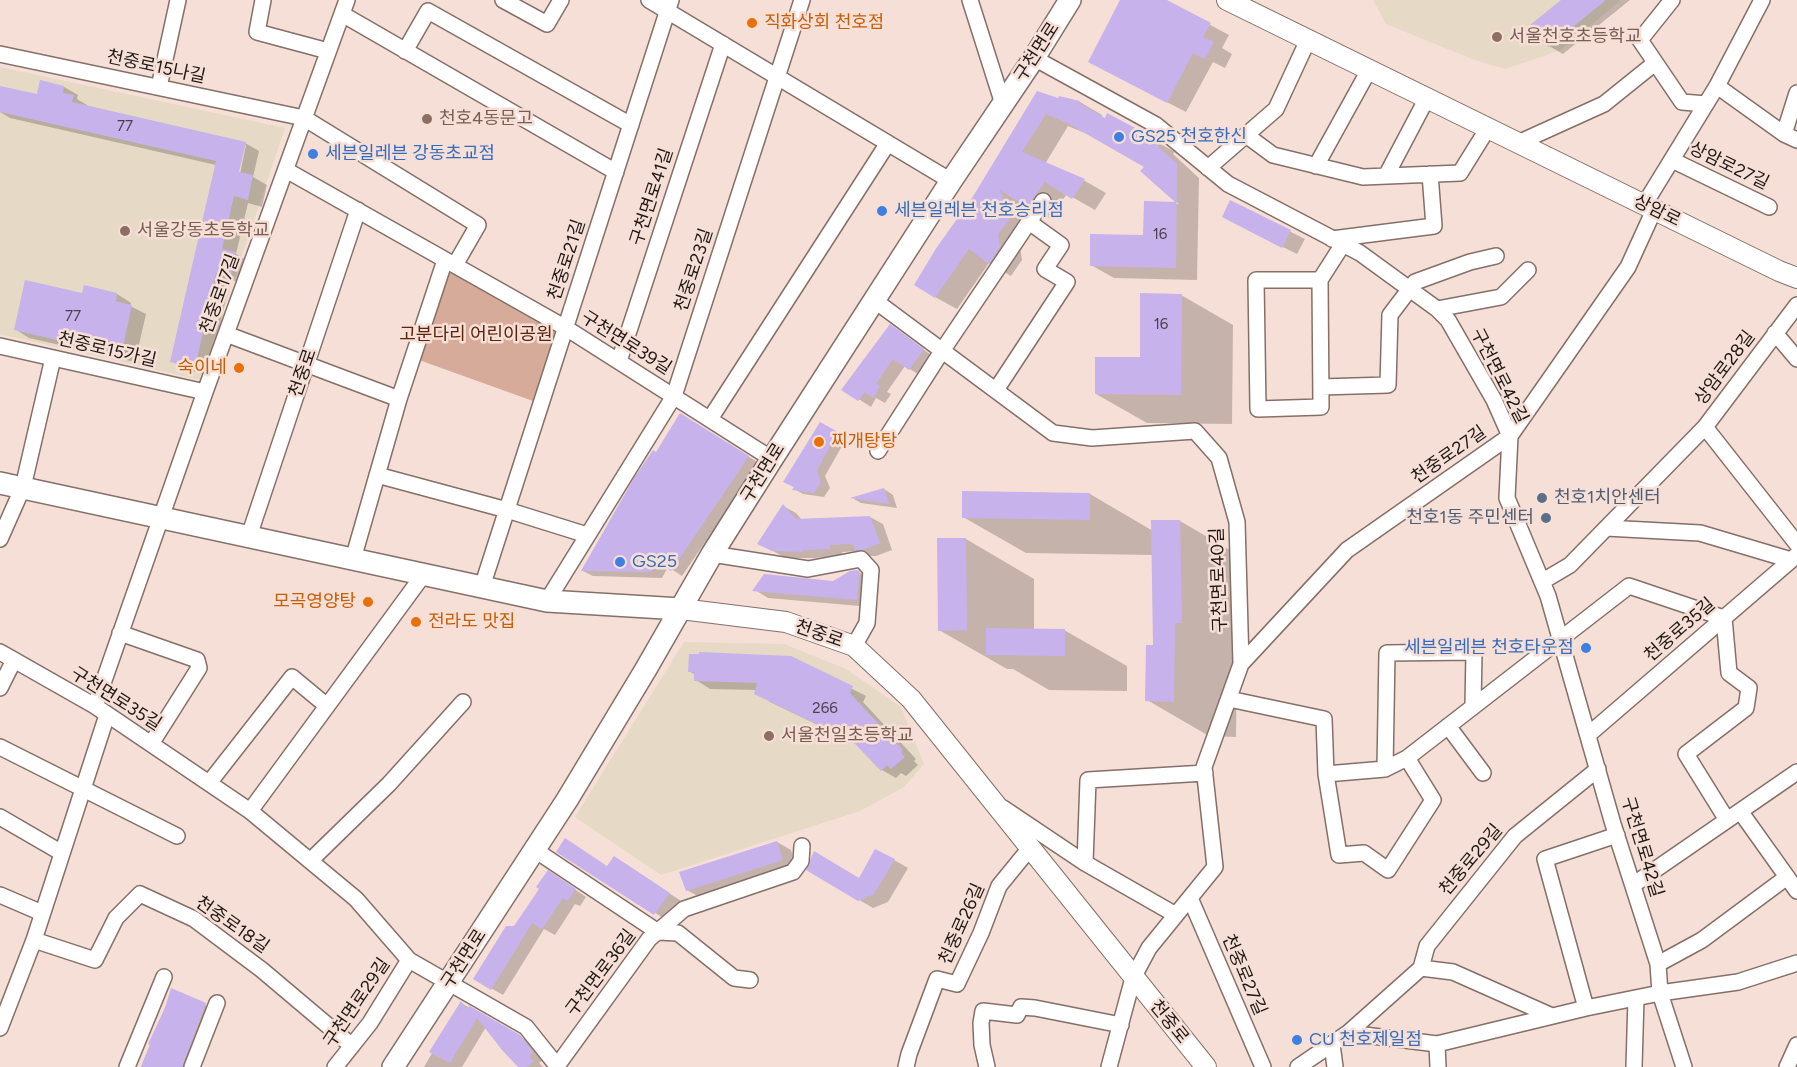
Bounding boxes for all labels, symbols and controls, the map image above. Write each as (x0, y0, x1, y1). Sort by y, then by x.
place label: 직화상회 천호점 (764, 12, 884, 34)
marker: 직화상회 천호점 (745, 16, 759, 30)
street label: 구천면로 (1010, 18, 1064, 86)
place label: 서울천호초등학교 (1509, 26, 1641, 48)
marker: 서울천호초등학교 (1490, 30, 1504, 44)
street label: 천중로15나길 (105, 46, 207, 88)
place label: 천호4동문고 (439, 108, 533, 130)
marker: 천호4동문고 (420, 112, 434, 126)
house number: 77 (117, 118, 133, 136)
place label: GS25 천호한신 (1131, 126, 1247, 148)
marker: GS25 천호한신 (1112, 130, 1126, 144)
street label: 상암로27길 (1686, 137, 1772, 195)
place label: 세븐일레븐 강동초교점 (325, 143, 495, 165)
street label: 구천면로41길 (626, 145, 678, 249)
marker: 세븐일레븐 강동초교점 (306, 147, 320, 161)
street label: 상암로 (1630, 190, 1684, 232)
place label: 세븐일레븐 천호승리점 (894, 200, 1064, 222)
marker: 세븐일레븐 천호승리점 (875, 204, 889, 218)
street label: 천중로21길 (544, 217, 590, 303)
place label: 서울강동초등학교 (137, 220, 269, 242)
marker: 서울강동초등학교 (118, 224, 132, 238)
street label: 천중로23길 (670, 226, 718, 314)
house number: 16 (1153, 226, 1167, 244)
street label: 천중로17길 (196, 251, 244, 337)
street label: 구천면로39길 (577, 307, 675, 379)
house number: 77 (65, 308, 81, 326)
house number: 16 (1154, 316, 1168, 334)
park label: 고분다리 어린이공원 (399, 324, 553, 346)
street label: 구천면로42길 (1466, 325, 1532, 427)
street label: 상암로28길 (1690, 327, 1760, 409)
street label: 천중로15가길 (56, 328, 158, 372)
street label: 천중로 (285, 346, 321, 400)
place label: 숙이네 (177, 357, 227, 379)
marker: 숙이네 (232, 361, 246, 375)
street label: 천중로27길 (1408, 421, 1490, 489)
place label: 찌개탕탕 (831, 431, 897, 453)
marker: 찌개탕탕 (812, 435, 826, 449)
street label: 구천면로 (736, 439, 790, 507)
place label: 천호1치안센터 (1554, 487, 1661, 509)
marker: 천호1치안센터 (1535, 491, 1549, 505)
place label: 천호1동 주민센터 (1406, 507, 1534, 529)
marker: 천호1동 주민센터 (1539, 511, 1553, 525)
street label: 구천면로40길 (1206, 527, 1232, 633)
place label: GS25 (632, 551, 677, 573)
marker: GS25 (613, 555, 627, 569)
place label: 모곡영양탕 (273, 591, 356, 613)
street label: 천중로35길 (1640, 594, 1720, 666)
marker: 모곡영양탕 (361, 595, 375, 609)
place label: 전라도 맛집 (428, 611, 515, 633)
marker: 전라도 맛집 (409, 615, 423, 629)
street label: 천중로 (792, 616, 846, 652)
place label: 세븐일레븐 천호타운점 (1404, 637, 1574, 659)
marker: 세븐일레븐 천호타운점 (1579, 641, 1593, 655)
street label: 구천면로35길 (67, 663, 165, 735)
house number: 266 (812, 700, 838, 718)
place label: 서울천일초등학교 (781, 725, 913, 747)
marker: 서울천일초등학교 (762, 729, 776, 743)
street label: 구천면로42길 (1616, 794, 1668, 900)
street label: 천중로29길 (1435, 820, 1507, 900)
street label: 천중로26길 (935, 880, 989, 968)
street label: 천중로18길 (191, 892, 273, 958)
street label: 구천면로 (437, 925, 491, 993)
street label: 구천면로36길 (561, 925, 641, 1021)
street label: 천중로27길 (1217, 931, 1271, 1019)
street label: 구천면로29길 (319, 954, 395, 1052)
street label: 천중로 (1145, 996, 1193, 1048)
place label: CU 천호제일점 (1309, 1029, 1422, 1051)
marker: CU 천호제일점 (1290, 1033, 1304, 1047)

